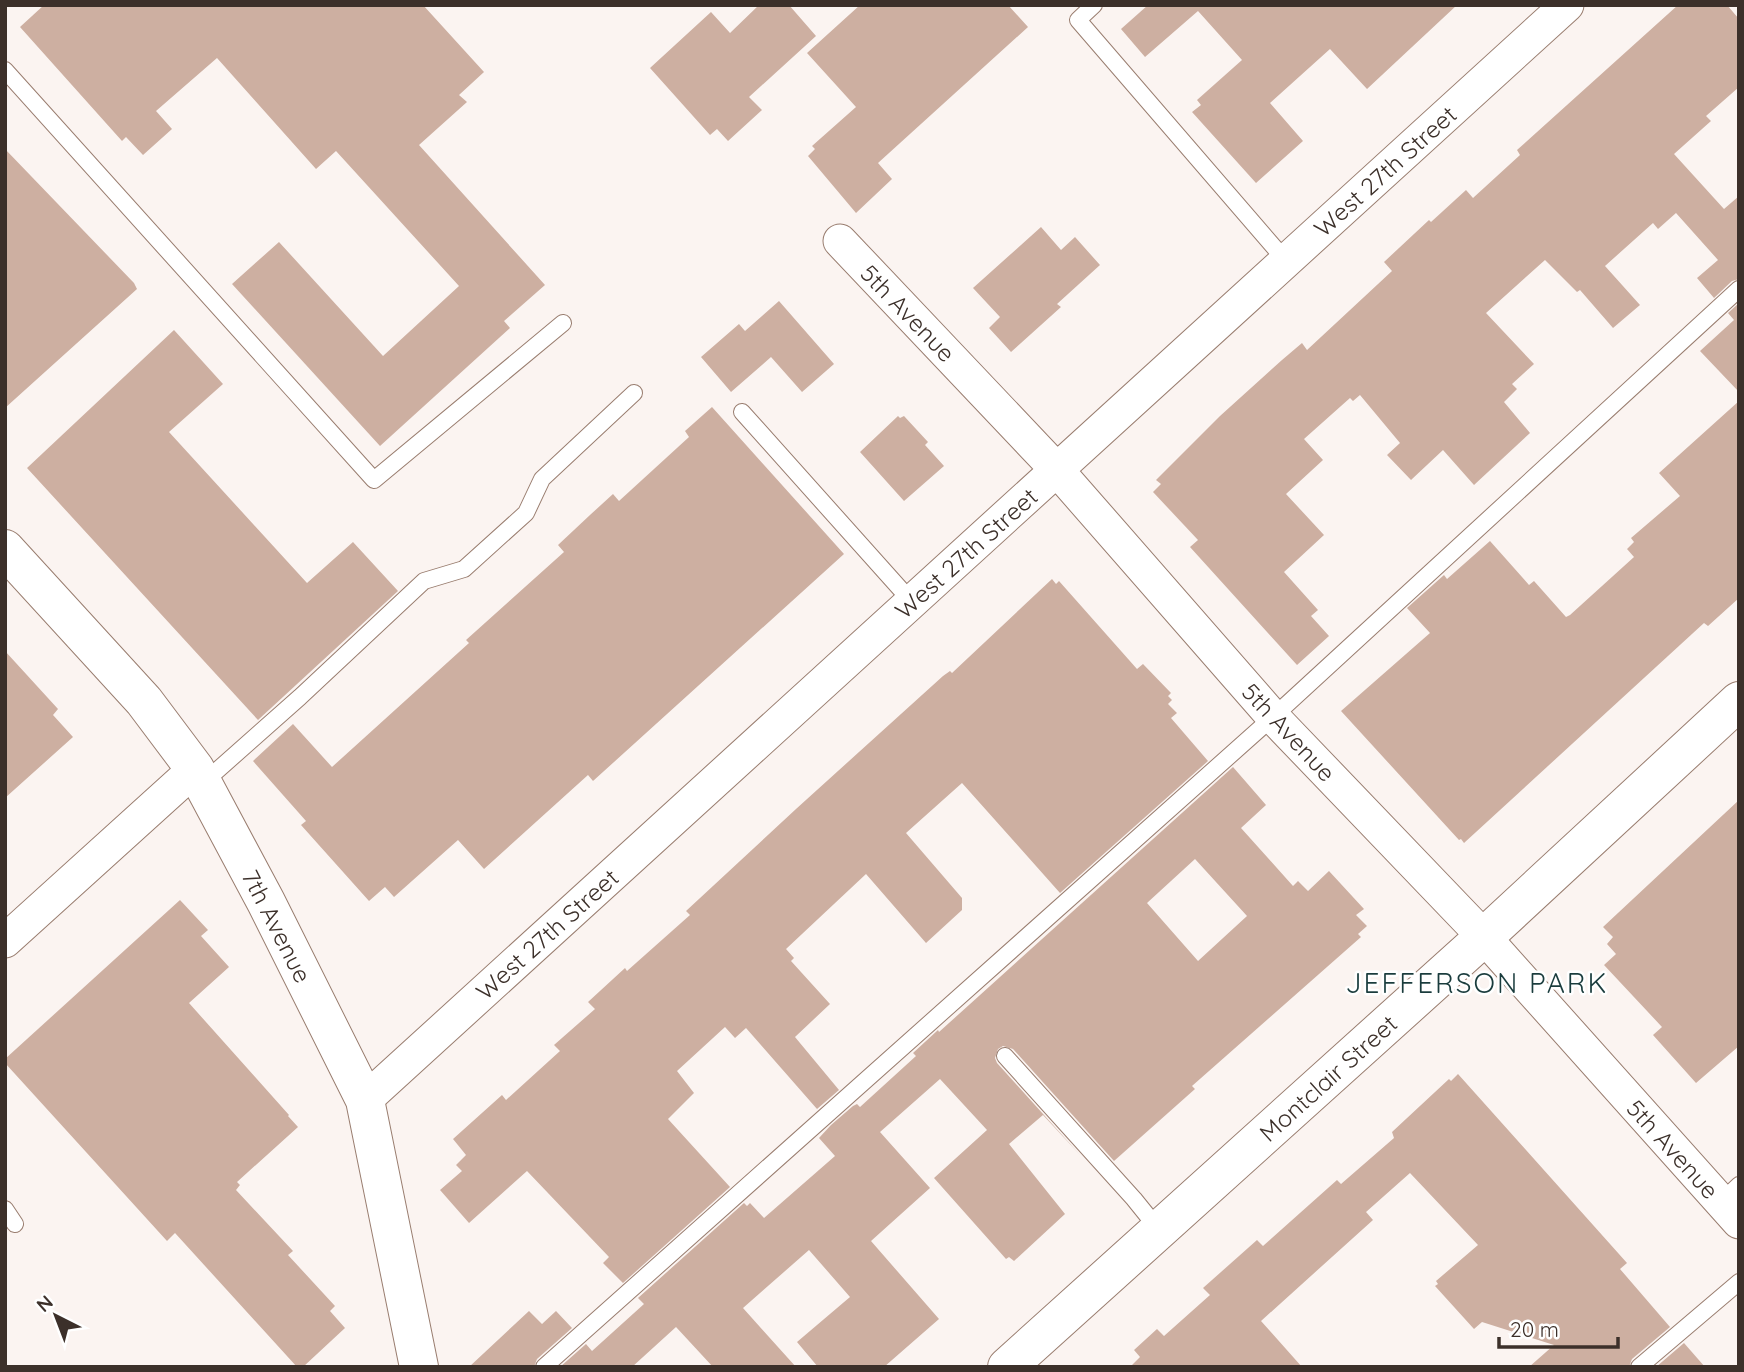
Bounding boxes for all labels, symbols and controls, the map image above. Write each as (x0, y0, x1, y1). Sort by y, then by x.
street label: West 27th Street (1308, 99, 1462, 243)
street label: 5th Avenue (854, 258, 962, 368)
street label: West 27th Street (889, 481, 1043, 625)
street label: 5th Avenue (1236, 677, 1342, 787)
street label: West 27th Street (470, 862, 624, 1006)
street label: 7th Avenue (236, 865, 318, 987)
district label: JEFFERSON PARK (1346, 965, 1608, 1000)
street label: Montclair Street (1253, 1008, 1403, 1148)
street label: 5th Avenue (1621, 1093, 1725, 1205)
north arrow (21, 1281, 91, 1351)
text: N (31, 1290, 58, 1317)
scale bar (1499, 1306, 1618, 1350)
text: 20 m (1510, 1316, 1559, 1342)

